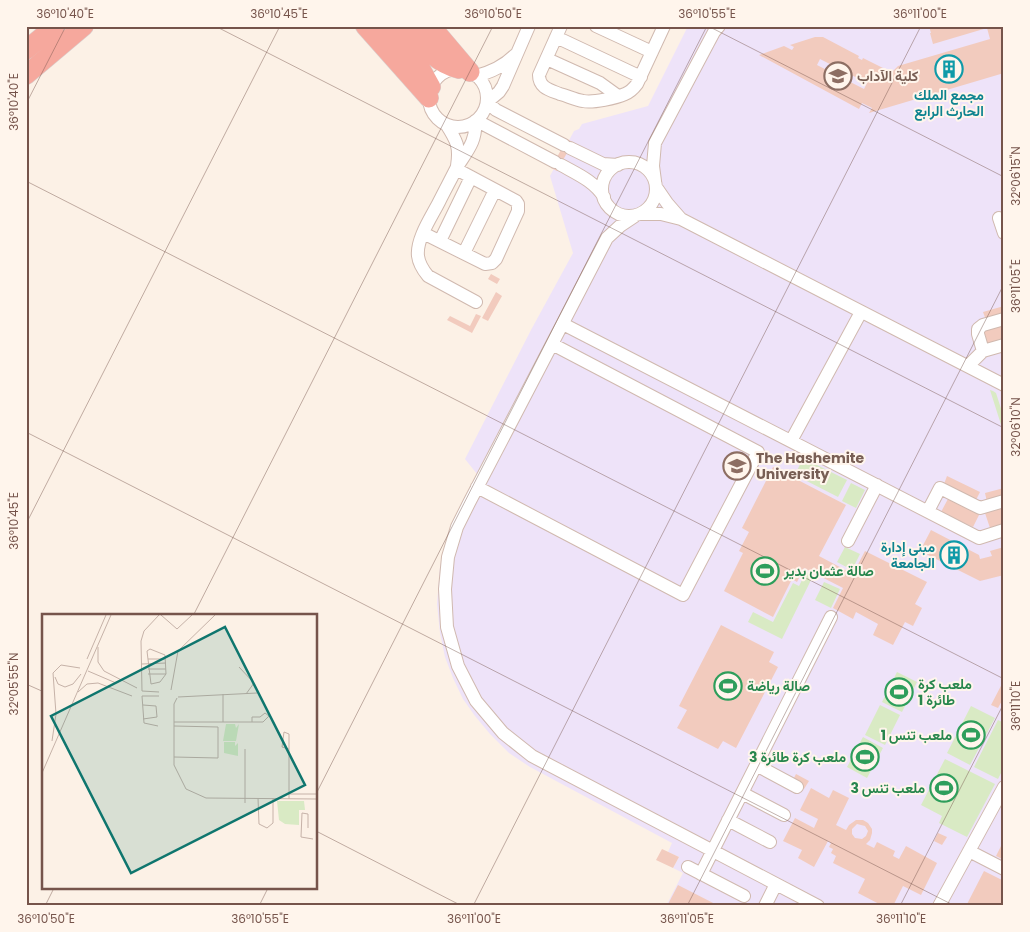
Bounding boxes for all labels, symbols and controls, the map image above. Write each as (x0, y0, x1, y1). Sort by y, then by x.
text: 36°10'40"E (36, 5, 94, 22)
text: 36°10'45"E (250, 5, 308, 22)
text: 36°10'50"E (464, 5, 522, 22)
text: 36°10'55"E (678, 5, 736, 22)
text: 36°11'00"E (893, 5, 947, 22)
building icon: مجمع الملك الحارث الرابع (934, 54, 964, 84)
school or university icon: كلية الآداب (823, 61, 853, 91)
place label: كلية الآداب (857, 66, 918, 86)
text: 36°10'40"E (5, 73, 22, 131)
place label: مجمع الملك الحارث الرابع (914, 85, 984, 121)
text: 32°06'15"N (1007, 146, 1024, 206)
text: 36°11'05"E (1007, 259, 1024, 313)
text: 32°06'10"N (1007, 397, 1024, 457)
place label: The Hashemite University (756, 448, 865, 484)
school or university icon: The Hashemite University (722, 451, 752, 481)
text: 36°10'45"E (5, 492, 22, 550)
place label: مبنى إدارة الجامعة (881, 537, 935, 573)
building icon: مبنى إدارة الجامعة (939, 540, 969, 570)
sports icon: صالة عثمان بدير (750, 556, 780, 586)
place label: صالة عثمان بدير (783, 561, 874, 581)
inset map (42, 614, 318, 890)
text: 32°05'55"N (5, 653, 22, 715)
sports icon: صالة رياضة (713, 671, 743, 701)
place label: ملعب كرة طائرة 1 (918, 674, 972, 710)
place label: صالة رياضة (747, 676, 810, 696)
sports icon: ملعب كرة طائرة 1 (884, 677, 914, 707)
text: 36°11'10"E (1007, 681, 1024, 731)
sports icon: ملعب تنس 1 (956, 720, 986, 750)
place label: ملعب تنس 1 (881, 725, 952, 745)
sports icon: ملعب كرة طائرة 3 (850, 742, 880, 772)
place label: ملعب كرة طائرة 3 (749, 747, 846, 767)
sports icon: ملعب تنس 3 (929, 773, 959, 803)
place label: ملعب تنس 3 (850, 778, 925, 798)
text: 36°10'50"E (17, 910, 75, 927)
text: 36°10'55"E (231, 910, 289, 927)
text: 36°11'00"E (447, 910, 501, 927)
text: 36°11'05"E (660, 910, 714, 927)
text: 36°11'10"E (876, 910, 926, 927)

